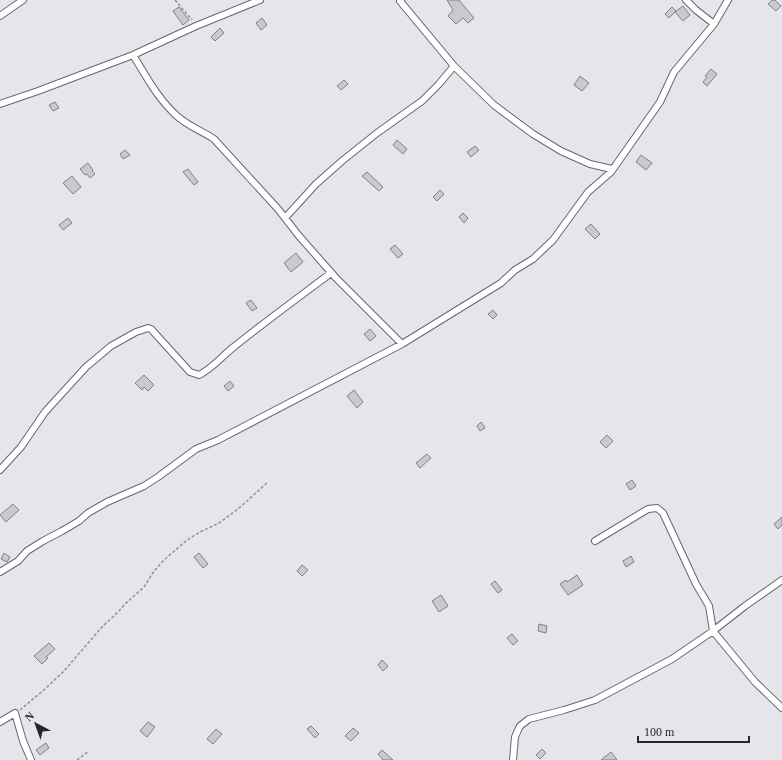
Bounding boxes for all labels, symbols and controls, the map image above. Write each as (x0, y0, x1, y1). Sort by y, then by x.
north arrow (16, 704, 56, 744)
text: N (23, 709, 36, 724)
scale bar (638, 718, 749, 744)
text: 100 m (644, 725, 675, 739)

